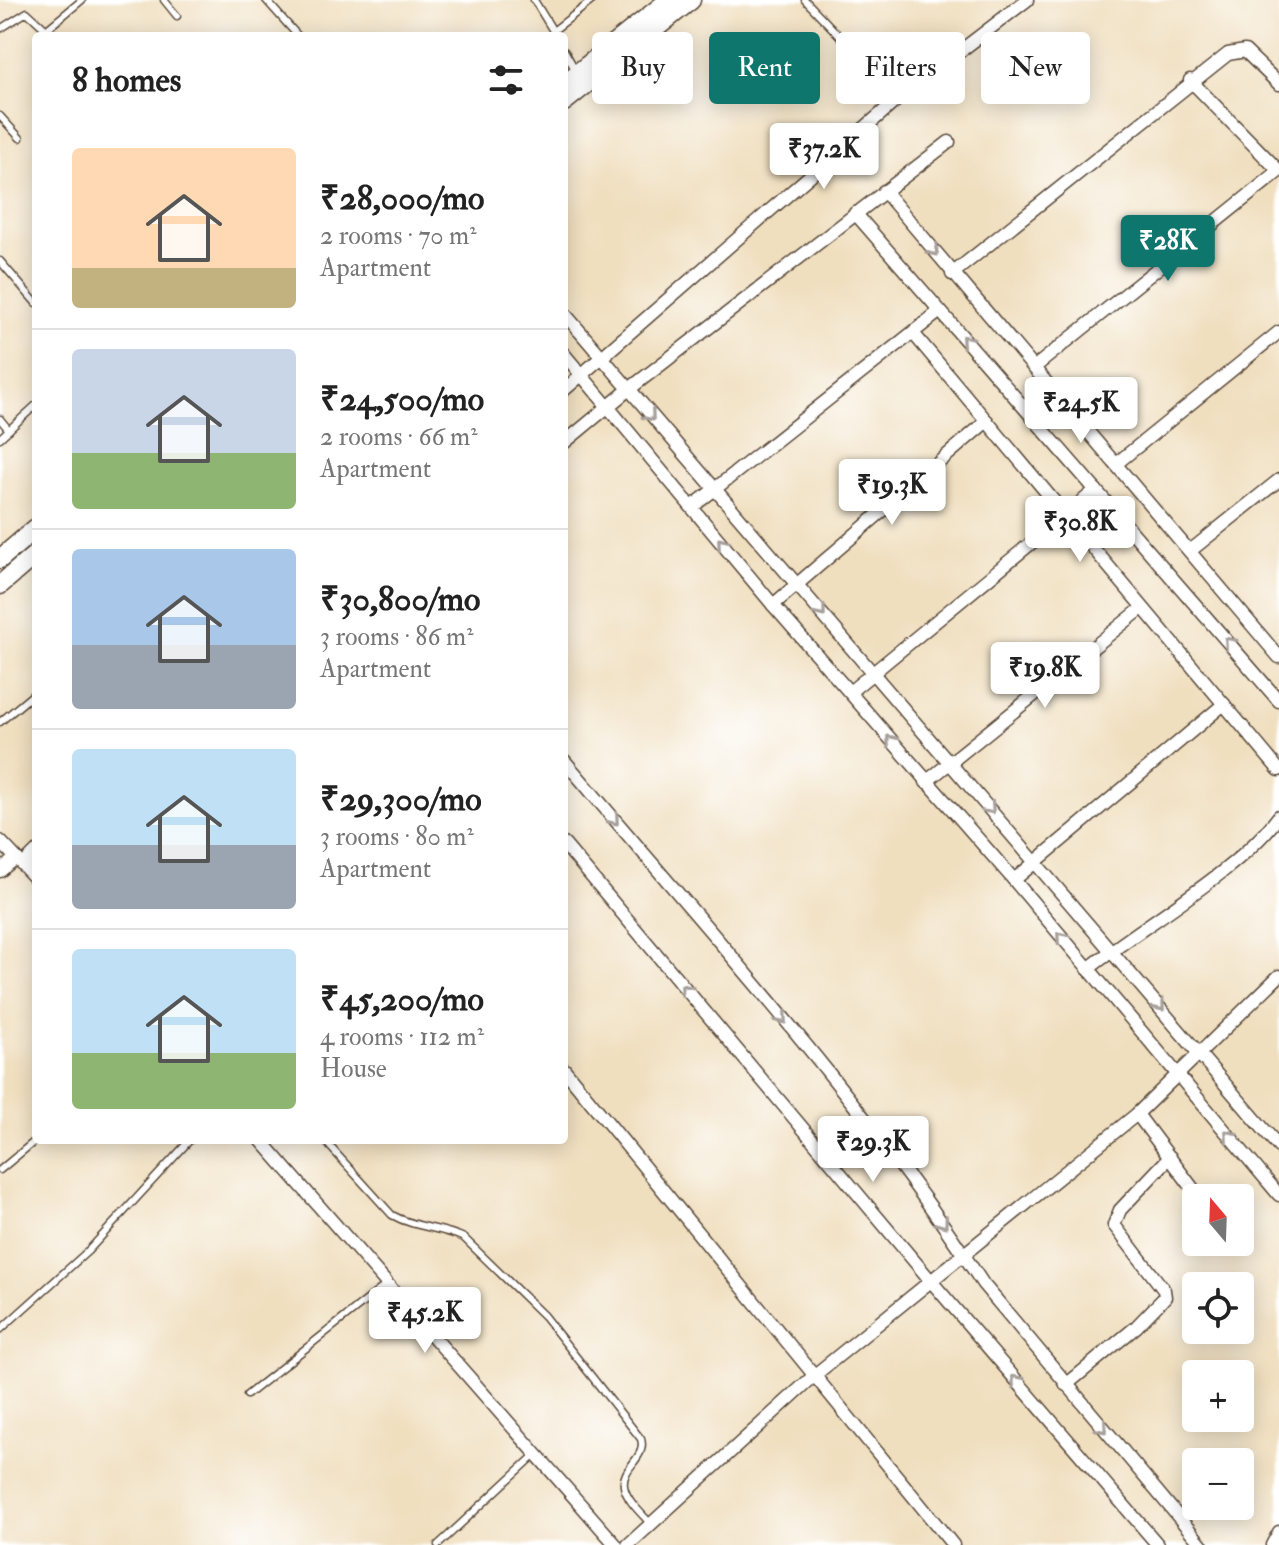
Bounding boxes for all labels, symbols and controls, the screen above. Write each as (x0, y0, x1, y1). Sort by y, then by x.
chip: Buy (592, 32, 693, 104)
chip: Rent (709, 32, 820, 104)
chip: Filters (836, 32, 965, 104)
chip: New (981, 32, 1090, 104)
icon: filters (484, 58, 528, 102)
text: 8 homes (72, 59, 181, 102)
pin: ₹37.2K (759, 123, 889, 191)
text: ₹37.2K (788, 133, 860, 165)
text: ₹28,000/mo (320, 177, 484, 220)
icon: home (136, 180, 232, 276)
pin: ₹28K (1121, 215, 1215, 283)
text: 2 rooms · 70 m² (320, 220, 477, 252)
text: ₹28K (1139, 225, 1197, 257)
one-way arrow (924, 242, 939, 256)
text: Apartment (320, 252, 431, 284)
one-way arrow (961, 334, 976, 349)
pin: ₹24.5K (1016, 377, 1146, 445)
text: ₹24,500/mo (320, 378, 484, 421)
icon: home (136, 381, 232, 477)
text: ₹24.5K (1043, 387, 1119, 419)
one-way arrow (640, 407, 655, 421)
text: 2 rooms · 66 m² (320, 421, 478, 453)
text: Apartment (320, 453, 431, 485)
pin: ₹19.3K (827, 459, 957, 527)
text: ₹19.3K (857, 469, 927, 501)
pin: ₹30.8K (1015, 496, 1145, 564)
text: ₹30.8K (1043, 506, 1117, 538)
one-way arrow (717, 538, 732, 552)
text: ₹30,800/mo (320, 578, 480, 621)
icon: home (136, 581, 232, 677)
one-way arrow (811, 603, 826, 617)
text: 3 rooms · 86 m² (320, 621, 474, 653)
one-way arrow (1224, 636, 1238, 651)
pin: ₹19.8K (980, 642, 1110, 710)
text: ₹19.8K (1009, 652, 1081, 684)
text: Apartment (320, 653, 431, 685)
one-way arrow (887, 734, 901, 749)
text: ₹29,300/mo (320, 778, 482, 821)
icon: home (136, 781, 232, 877)
one-way arrow (981, 800, 996, 814)
one-way arrow (604, 811, 619, 825)
text: 3 rooms · 80 m² (320, 821, 474, 853)
text: Apartment (320, 853, 431, 885)
one-way arrow (1056, 932, 1071, 946)
text: ₹45,200/mo (320, 978, 484, 1021)
icon: home (136, 981, 232, 1077)
one-way arrow (680, 983, 695, 998)
one-way arrow (1150, 997, 1165, 1011)
one-way arrow (772, 1010, 787, 1024)
text: 4 rooms · 112 m² (320, 1021, 484, 1053)
text: House (320, 1053, 387, 1085)
pin: ₹29.3K (808, 1116, 938, 1184)
text: ₹29.3K (836, 1126, 910, 1158)
one-way arrow (1224, 1130, 1239, 1144)
north arrow (1182, 1184, 1254, 1256)
map controls (1182, 1184, 1254, 1520)
one-way arrow (933, 1214, 948, 1228)
button: locate (1182, 1272, 1254, 1344)
pin: ₹45.2K (360, 1287, 490, 1355)
text: ₹45.2K (387, 1297, 463, 1329)
button: + (1182, 1360, 1254, 1432)
one-way arrow (1011, 1374, 1026, 1389)
one-way arrow (1092, 1419, 1107, 1433)
button: − (1182, 1448, 1254, 1520)

